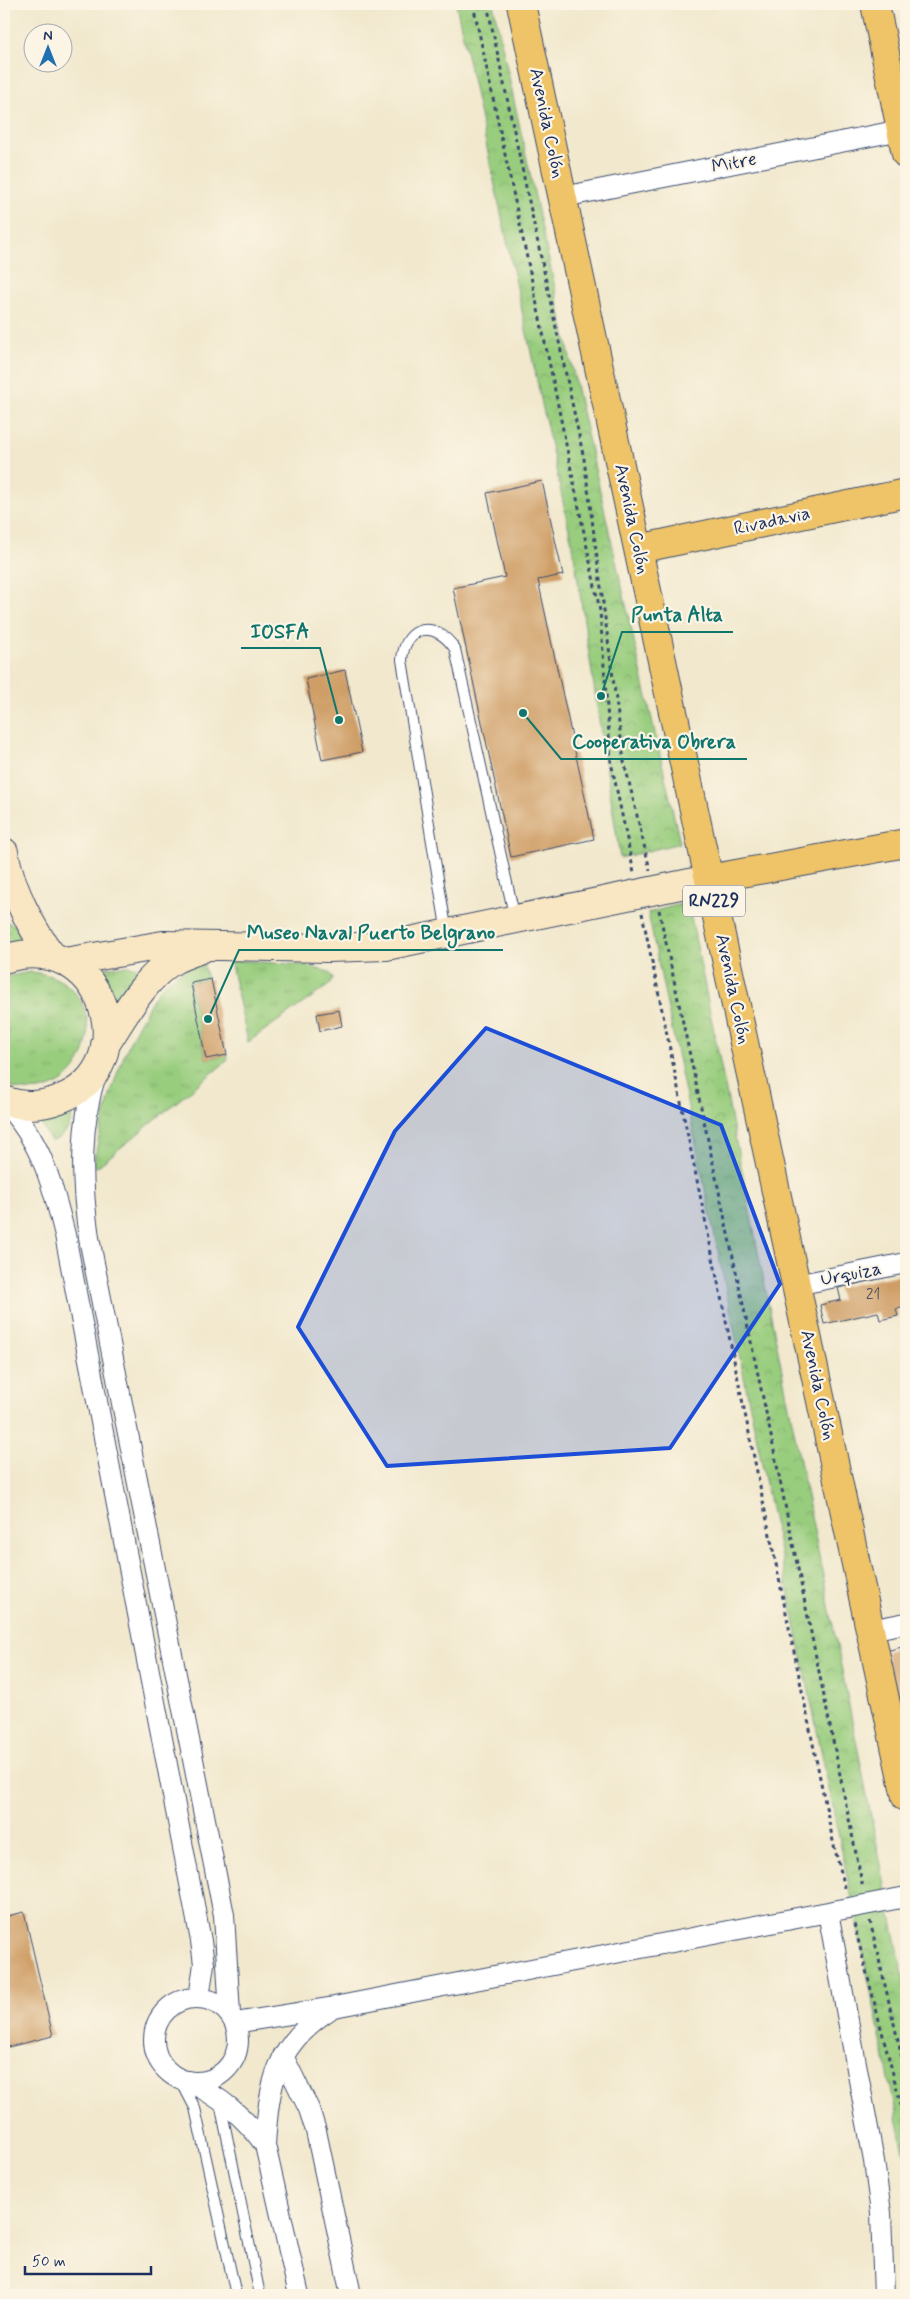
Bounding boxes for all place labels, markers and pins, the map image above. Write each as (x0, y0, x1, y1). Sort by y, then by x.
callout: Punta Alta (622, 597, 733, 632)
callout: IOSFA (241, 613, 320, 648)
callout: Cooperativa Obrera (561, 724, 747, 759)
callout: Museo Naval Puerto Belgrano (239, 915, 503, 950)

